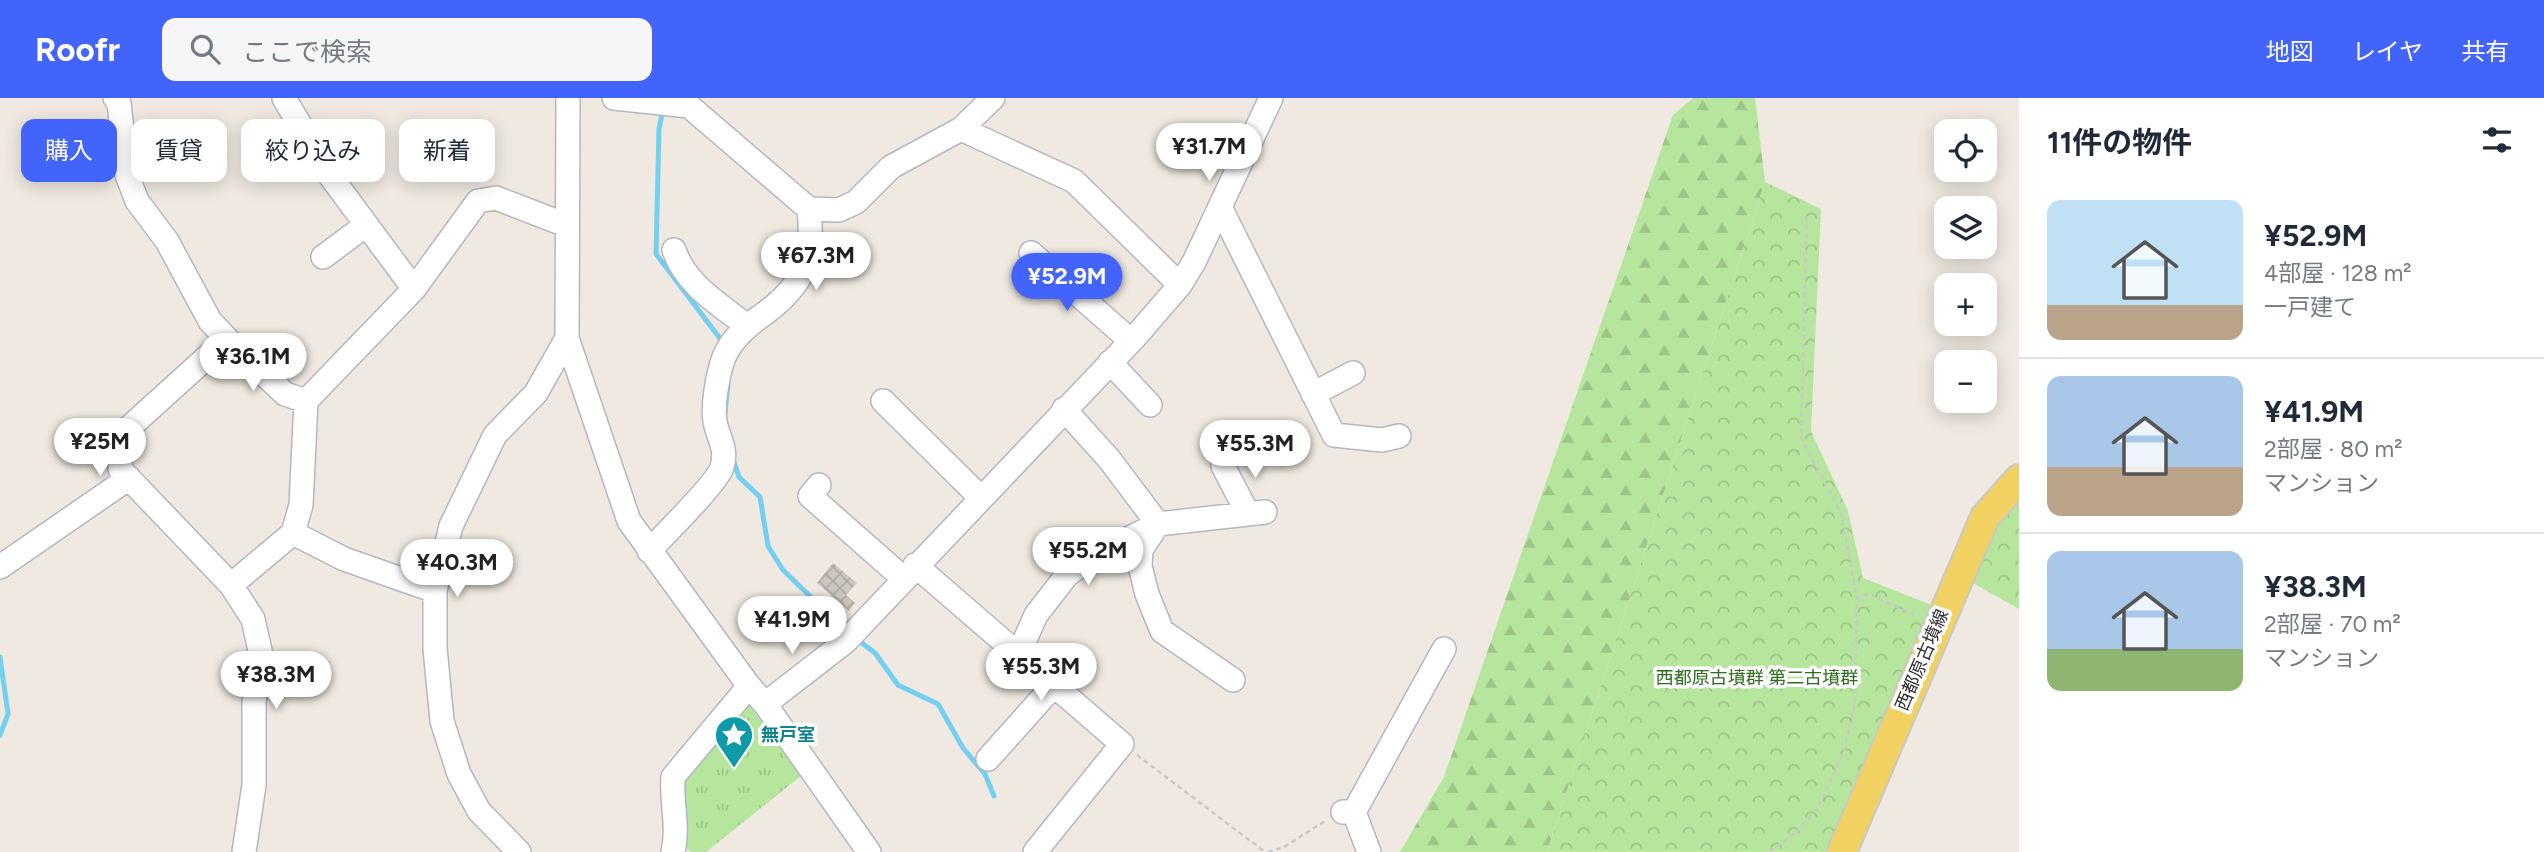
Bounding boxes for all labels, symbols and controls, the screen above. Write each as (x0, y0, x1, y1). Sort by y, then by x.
search box (162, 18, 652, 81)
text: Roofr (35, 30, 120, 69)
icon: search (186, 30, 224, 68)
text: ここで検索 (242, 36, 372, 68)
text: 地図 (2266, 37, 2314, 66)
text: レイヤ (2352, 37, 2423, 66)
text: 共有 (2461, 37, 2509, 66)
chip: 購入 (21, 119, 117, 182)
chip: 賃貸 (131, 119, 227, 182)
chip: 絞り込み (241, 119, 385, 182)
chip: 新着 (399, 119, 495, 182)
map controls (1934, 119, 1997, 413)
button: locate (1934, 119, 1997, 182)
icon: filters (2478, 121, 2516, 159)
pin: ¥31.7M (1152, 123, 1266, 183)
text: 11件の物件 (2047, 124, 2192, 161)
text: ¥31.7M (1172, 132, 1246, 160)
button: layers (1934, 196, 1997, 259)
text: ¥52.9M (2264, 217, 2367, 254)
icon: home (2103, 228, 2187, 312)
pin: ¥67.3M (759, 232, 873, 292)
text: ¥67.3M (777, 241, 855, 269)
pin: ¥52.9M (1010, 254, 1124, 313)
text: 4部屋 · 128 m² (2264, 259, 2412, 287)
text: ¥52.9M (1027, 262, 1107, 290)
button: + (1934, 273, 1997, 336)
text: 一戸建て (2264, 293, 2356, 321)
pin: ¥36.1M (196, 334, 310, 393)
text: ¥36.1M (216, 342, 290, 370)
button: − (1934, 350, 1997, 413)
text: ¥41.9M (2264, 393, 2364, 430)
icon: home (2103, 404, 2187, 488)
pin: ¥25M (59, 418, 141, 478)
pin: ¥55.3M (1198, 420, 1312, 480)
text: ¥25M (70, 427, 130, 455)
text: ¥55.3M (1216, 429, 1294, 457)
text: 2部屋 · 80 m² (2264, 435, 2402, 463)
text: マンション (2264, 469, 2379, 497)
pin: ¥55.2M (1031, 528, 1145, 587)
text: ¥55.2M (1048, 536, 1128, 564)
pin: ¥40.3M (400, 540, 514, 599)
text: ¥40.3M (416, 548, 498, 576)
text: ¥38.3M (2264, 568, 2367, 605)
icon: home (2103, 579, 2187, 663)
pin: ¥41.9M (735, 596, 849, 656)
text: ¥41.9M (754, 605, 830, 633)
street label: 西都原古墳線 (1891, 606, 1953, 714)
text: 2部屋 · 70 m² (2264, 610, 2401, 638)
pin: ¥55.3M (984, 644, 1098, 703)
text: マンション (2264, 644, 2379, 672)
pin: ¥38.3M (219, 652, 333, 711)
text: ¥55.3M (1002, 652, 1080, 680)
text: ¥38.3M (237, 660, 315, 688)
park label: 西都原古墳群 第二古墳群 (1656, 667, 1858, 689)
place icon: 無戸室 (713, 714, 755, 769)
place label: 無戸室 (761, 724, 815, 746)

